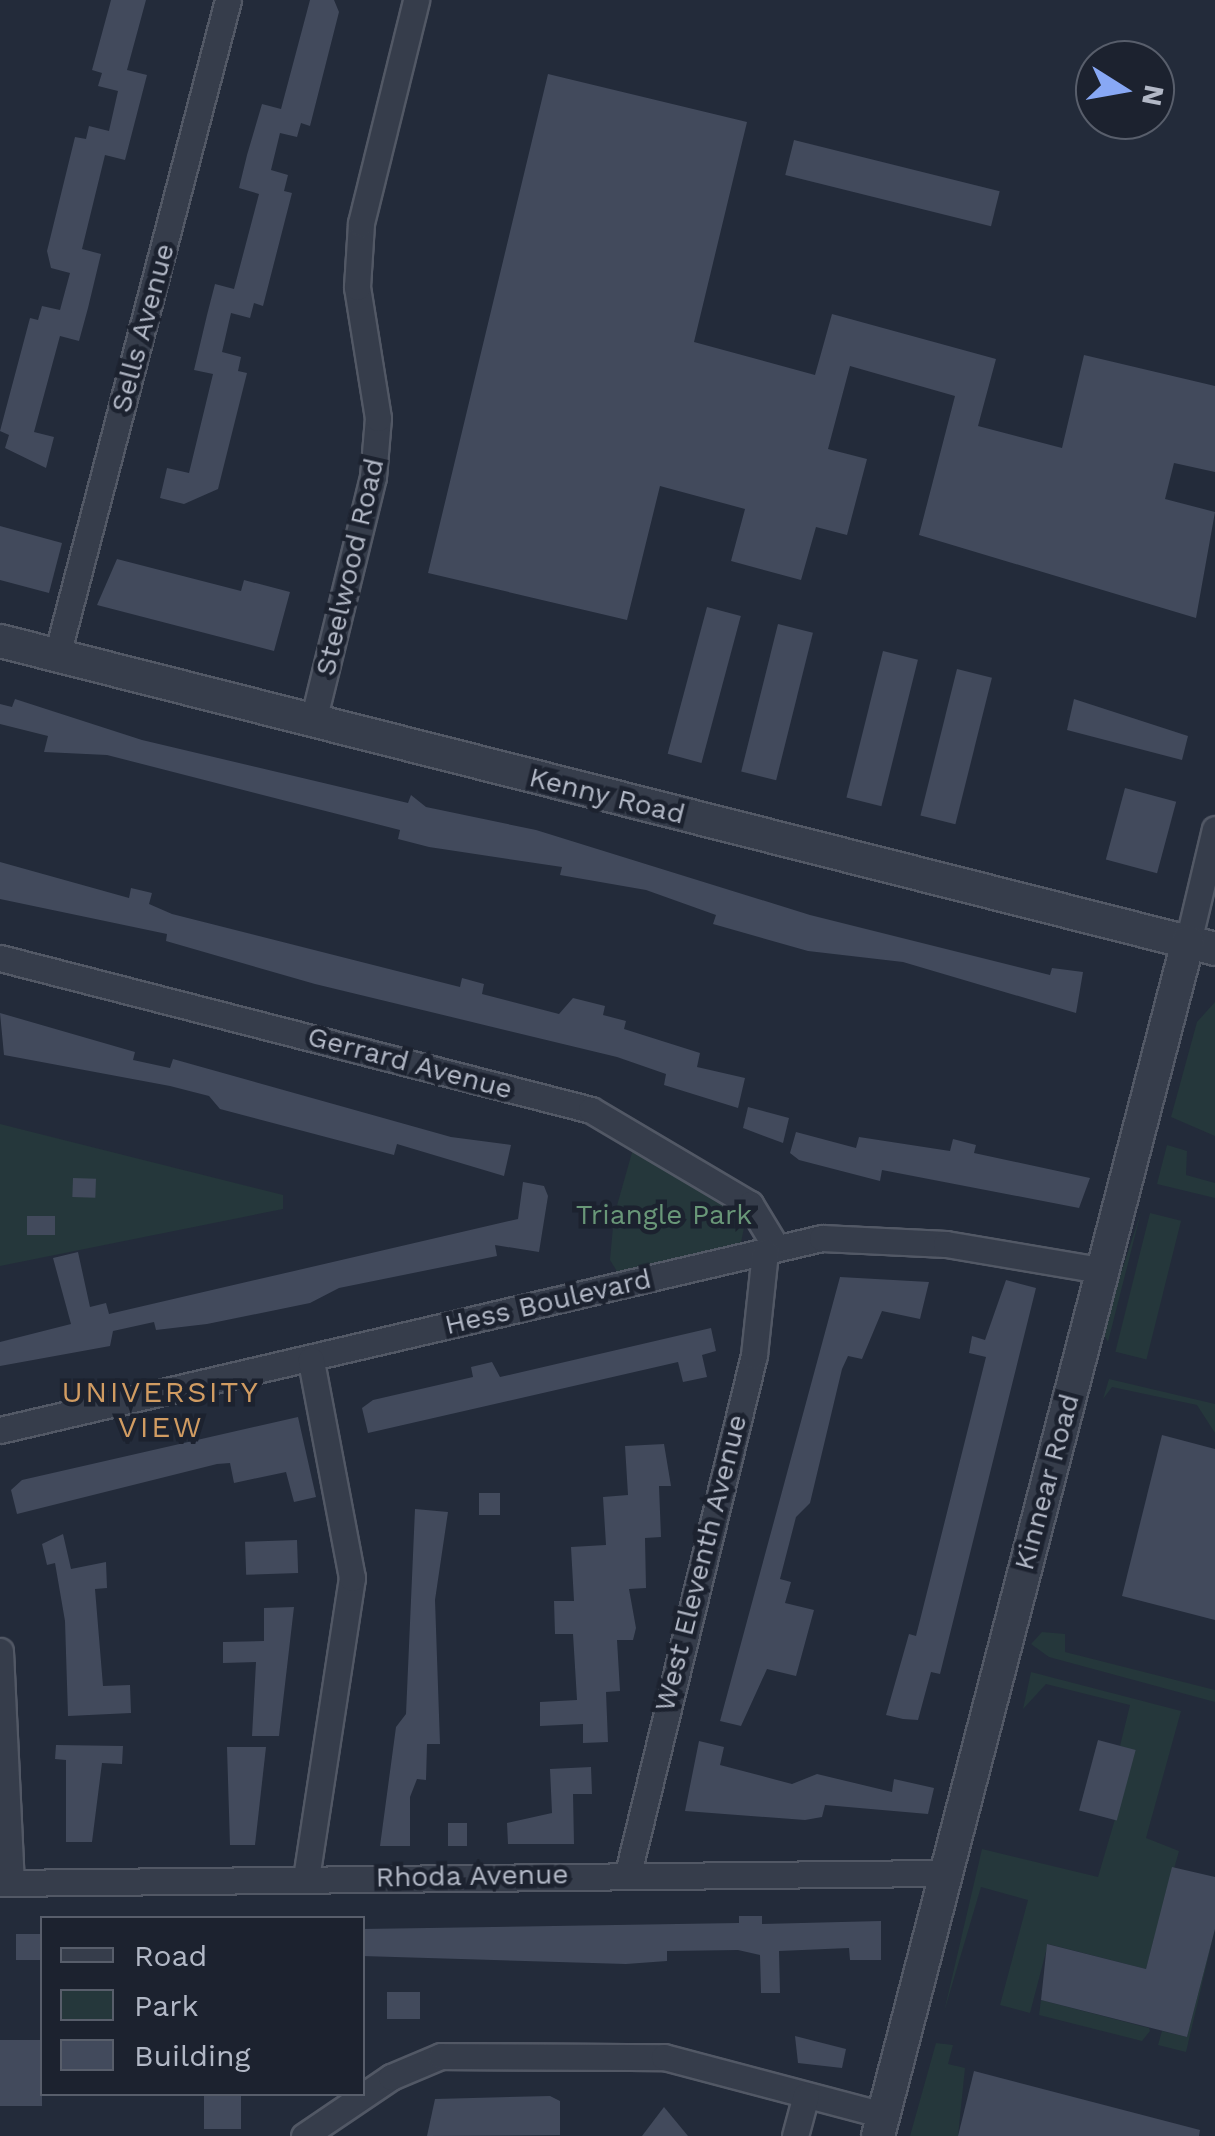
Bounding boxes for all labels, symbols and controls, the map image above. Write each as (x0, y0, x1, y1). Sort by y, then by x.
north arrow (1075, 40, 1175, 140)
text: N (1135, 82, 1171, 109)
street label: Sells Avenue (104, 239, 182, 417)
street label: Steelwood Road (309, 455, 391, 679)
street label: Kenny Road (525, 760, 689, 832)
street label: Gerrard Avenue (303, 1019, 517, 1107)
park label: Triangle Park (576, 1198, 752, 1232)
street label: Hess Boulevard (442, 1262, 654, 1342)
district label: UNIVERSITY VIEW (61, 1374, 261, 1444)
street label: Kinnear Road (1007, 1390, 1087, 1574)
street label: West Eleventh Avenue (648, 1411, 754, 1715)
street label: Rhoda Avenue (374, 1858, 570, 1894)
legend (40, 1916, 365, 2096)
text: Road (134, 1938, 207, 1973)
text: Park (134, 1988, 199, 2023)
text: Building (134, 2038, 251, 2073)

